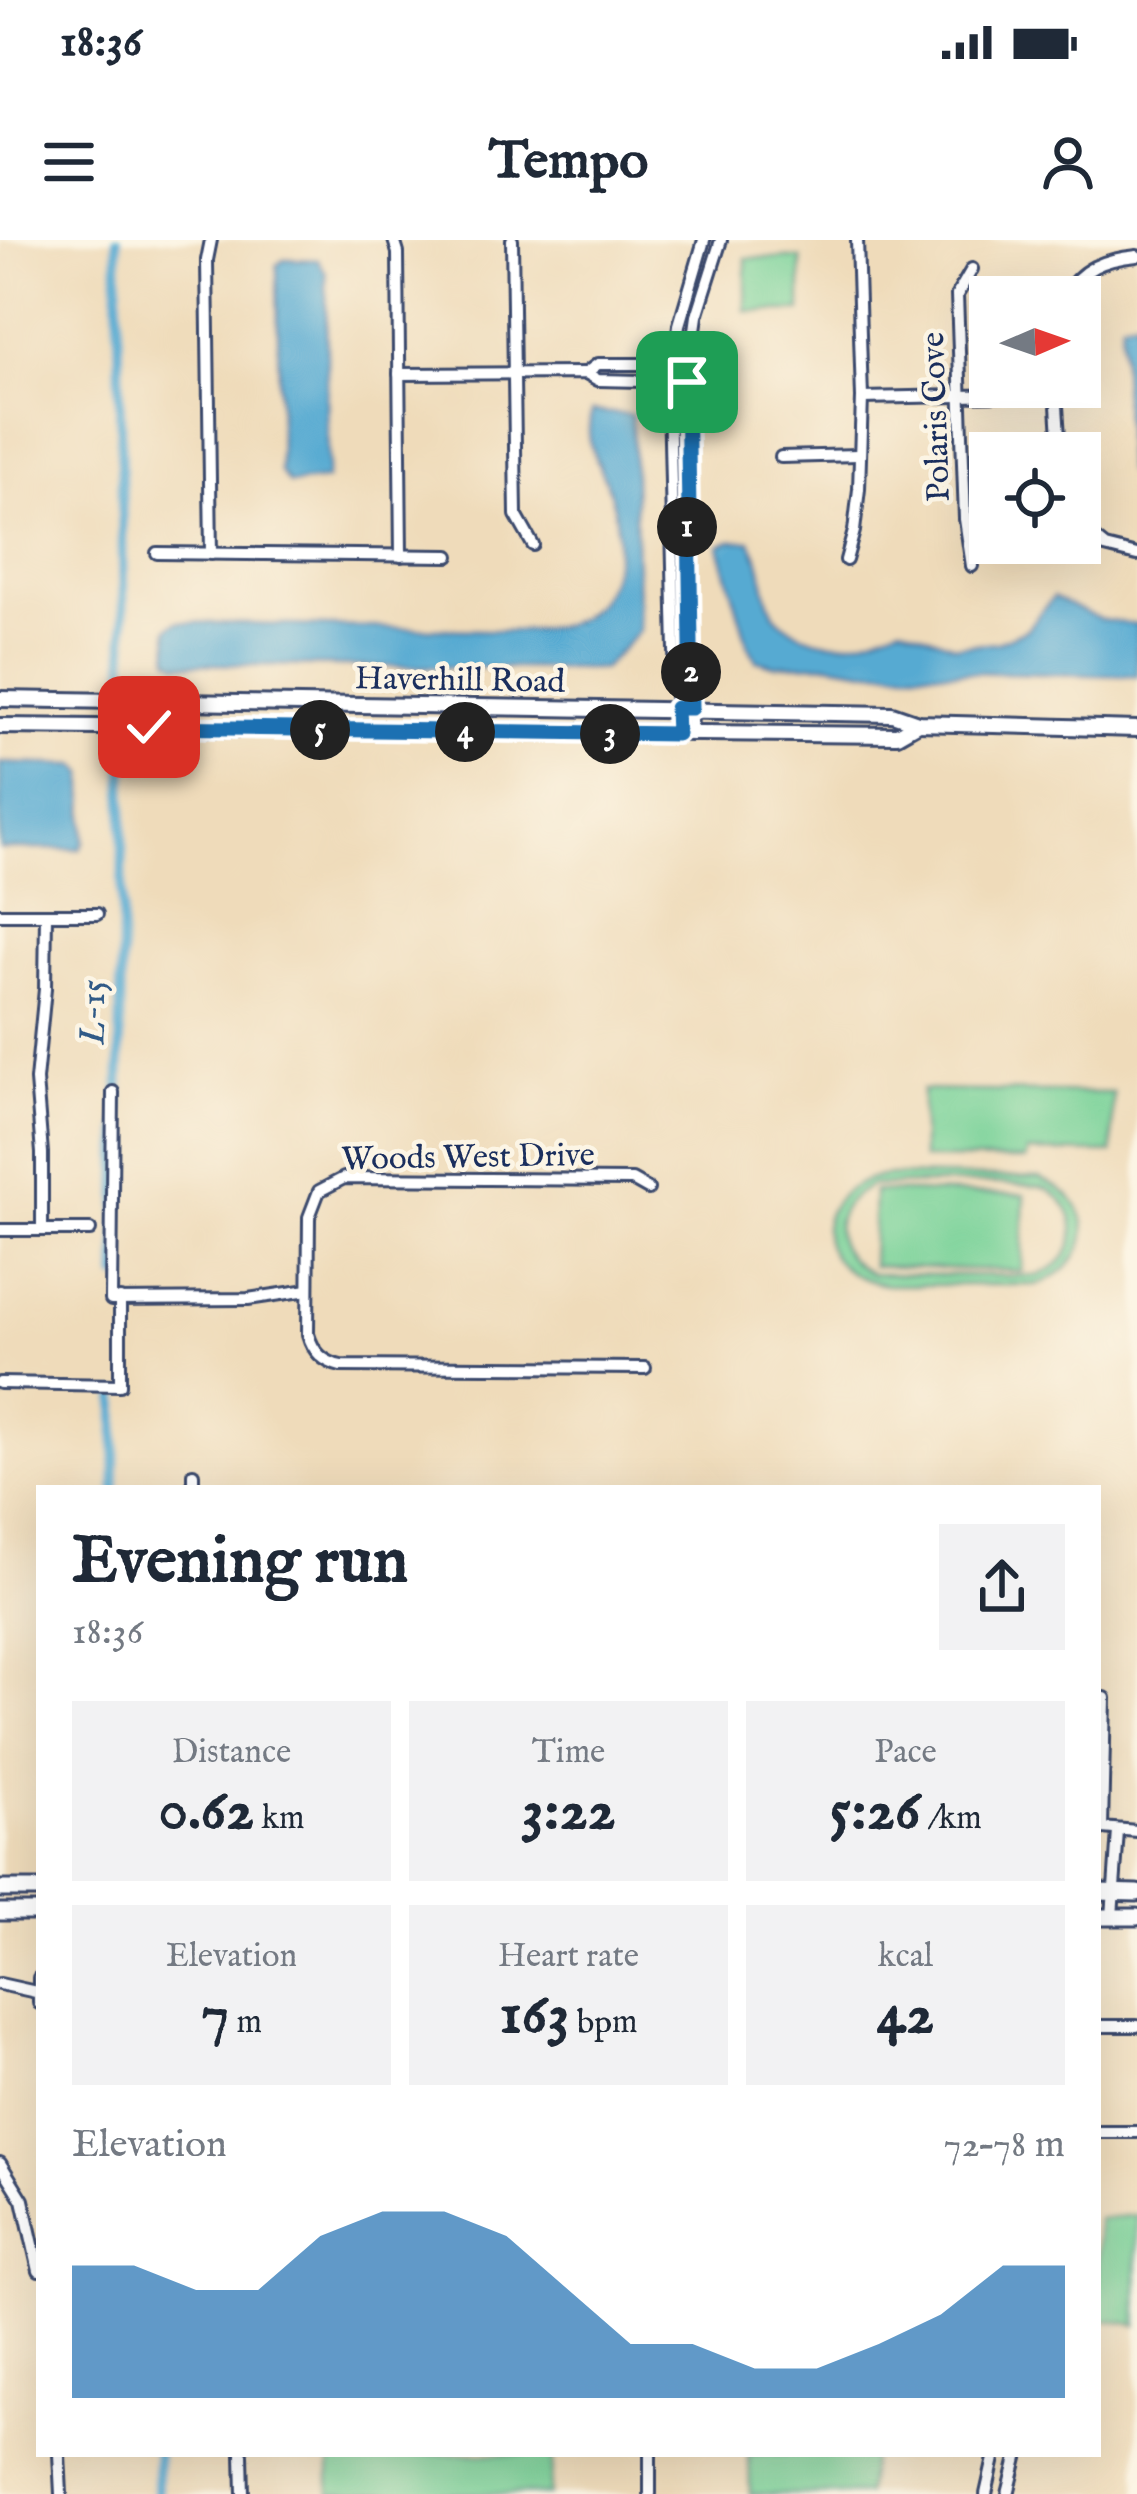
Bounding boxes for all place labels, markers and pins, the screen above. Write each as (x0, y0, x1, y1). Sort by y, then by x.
pin (636, 331, 738, 433)
pin: 1 (657, 497, 717, 557)
pin: 2 (661, 642, 721, 702)
pin (98, 676, 200, 778)
pin: 5 (290, 700, 350, 760)
pin: 4 (435, 702, 495, 762)
pin: 3 (580, 704, 640, 764)

